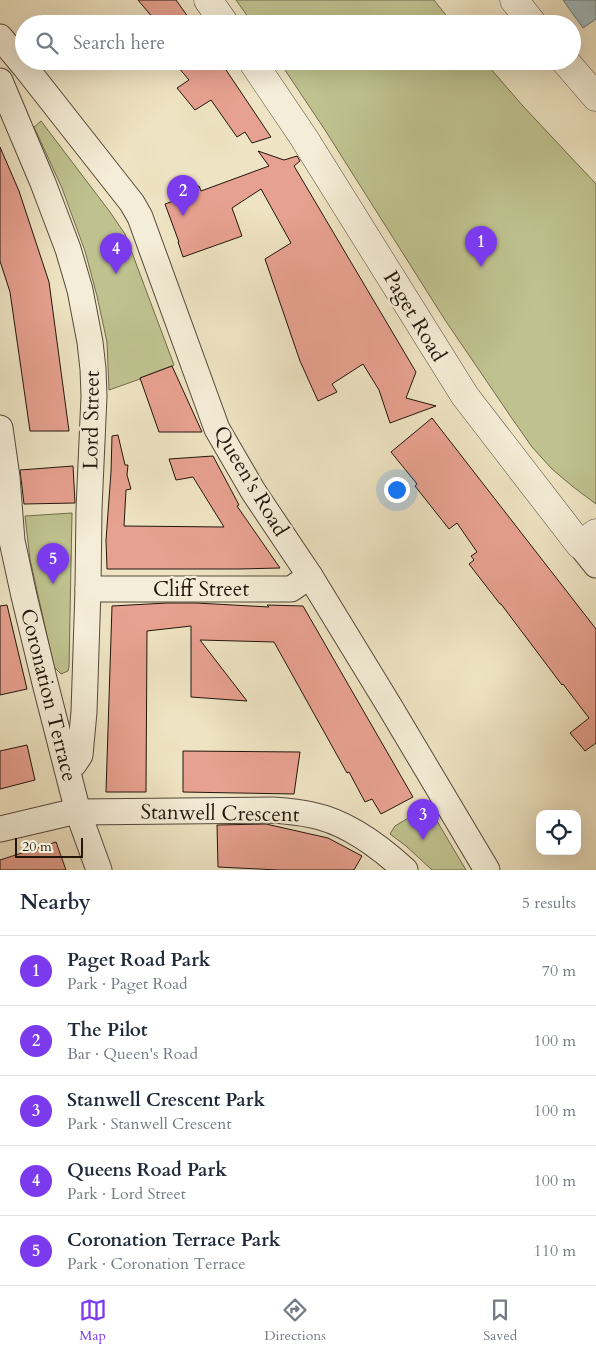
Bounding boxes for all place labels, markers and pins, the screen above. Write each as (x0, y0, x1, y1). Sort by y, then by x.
pin: 2 (167, 175, 199, 216)
pin: 1 (465, 226, 497, 267)
pin: 4 (100, 233, 132, 274)
pin: 5 (37, 543, 69, 584)
pin: 3 (407, 799, 439, 840)

